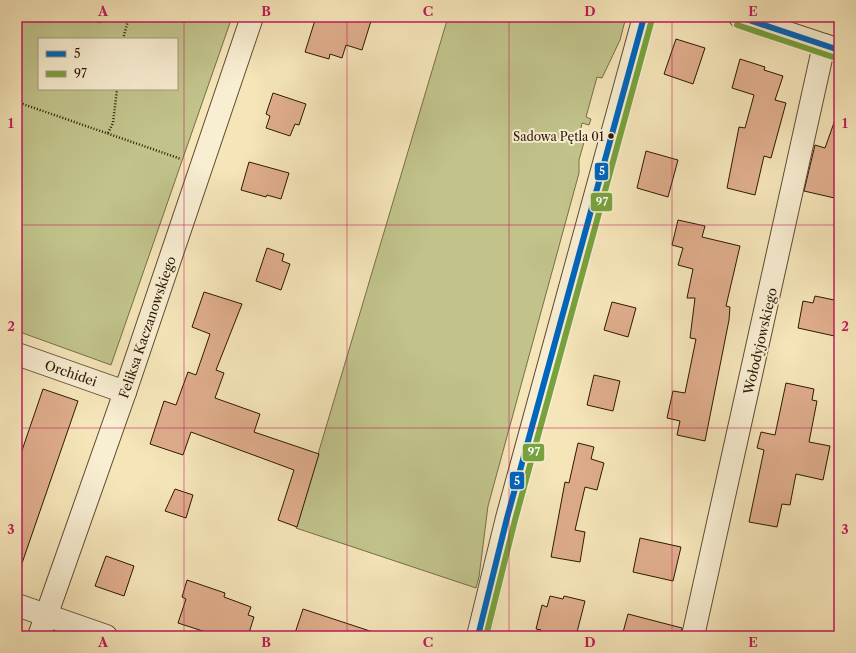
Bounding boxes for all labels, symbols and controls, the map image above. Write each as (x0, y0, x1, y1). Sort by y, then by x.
text: A (97, 3, 109, 19)
text: B (261, 3, 271, 19)
text: C (423, 3, 433, 19)
text: D (584, 3, 596, 19)
text: E (748, 3, 758, 19)
legend (38, 38, 178, 90)
text: 5 (74, 46, 81, 61)
text: 97 (74, 66, 87, 81)
text: 1 (8, 115, 14, 131)
text: 1 (842, 115, 848, 131)
place label: Sadowa Pętla 01 (513, 129, 604, 144)
marker: Sadowa Pętla 01 (606, 131, 616, 141)
line badge: 5 (594, 162, 609, 181)
text: 5 (599, 164, 605, 178)
line badge: 97 (590, 192, 613, 212)
text: 97 (596, 195, 608, 209)
street label: Feliksa Kaczanowskiego (115, 254, 179, 400)
street label: Wołodyjowskiego (740, 286, 780, 397)
text: 2 (7, 318, 15, 334)
text: 2 (841, 318, 849, 334)
street label: Orchidei (43, 357, 99, 389)
line badge: 97 (522, 443, 545, 462)
text: 97 (528, 445, 540, 459)
line badge: 5 (509, 471, 525, 490)
text: 5 (514, 474, 520, 488)
text: 3 (7, 521, 15, 537)
text: 3 (841, 521, 849, 537)
text: A (97, 634, 109, 650)
text: B (261, 634, 271, 650)
text: C (423, 634, 433, 650)
text: D (584, 634, 596, 650)
text: E (748, 634, 758, 650)

